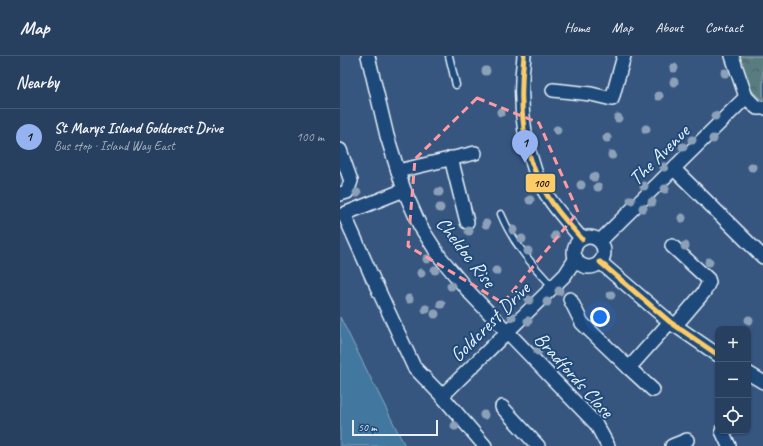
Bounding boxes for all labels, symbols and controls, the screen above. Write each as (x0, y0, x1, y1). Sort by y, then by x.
text: Map (20, 16, 50, 40)
text: Home (564, 19, 590, 36)
text: Map (612, 19, 633, 36)
text: About (655, 19, 683, 36)
text: Contact (705, 19, 743, 36)
text: Nearby (16, 72, 59, 93)
street label: The Avenue (623, 118, 696, 191)
text: St Marys Island Goldcrest Drive (54, 119, 223, 138)
text: 1 (26, 129, 32, 145)
text: 100 m (296, 129, 324, 145)
pin: 1 (512, 130, 538, 163)
text: Bus stop · Island Way East (54, 138, 175, 154)
line badge: 100 (525, 173, 556, 193)
text: 100 (534, 176, 549, 190)
street label: Cheldoc Rise (431, 211, 502, 294)
street label: Goldcrest Drive (445, 276, 536, 367)
your location (590, 307, 610, 327)
map controls (715, 326, 751, 434)
button: + (715, 326, 751, 362)
street label: Bradfords Close (529, 327, 620, 424)
button: − (715, 362, 751, 398)
button: locate (715, 398, 751, 434)
scale bar (352, 418, 438, 437)
text: 50 m (358, 420, 377, 434)

